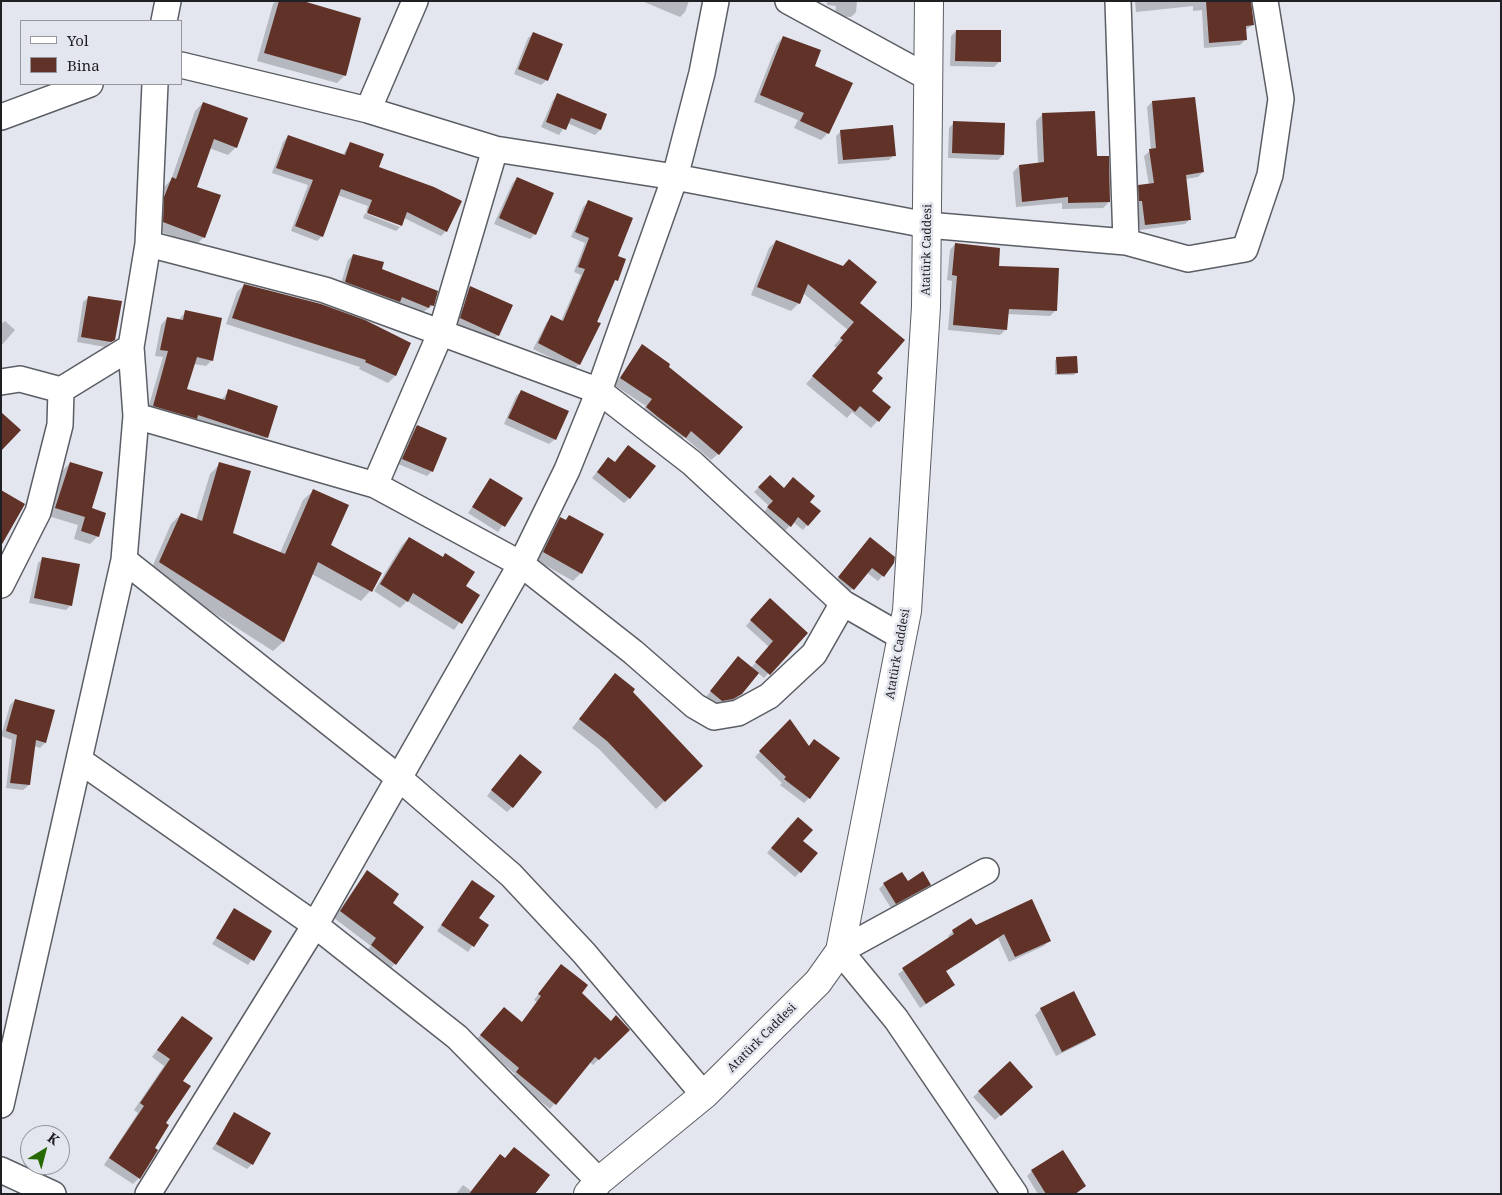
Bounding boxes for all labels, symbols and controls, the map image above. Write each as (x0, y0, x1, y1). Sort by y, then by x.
legend (20, 20, 182, 85)
text: Yol (67, 30, 89, 50)
text: Bina (67, 55, 100, 75)
street label: Atatürk Caddesi (919, 204, 935, 296)
street label: Atatürk Caddesi (883, 608, 913, 700)
street label: Atatürk Caddesi (725, 1001, 799, 1075)
north arrow (20, 1125, 70, 1175)
text: K (44, 1128, 64, 1149)

